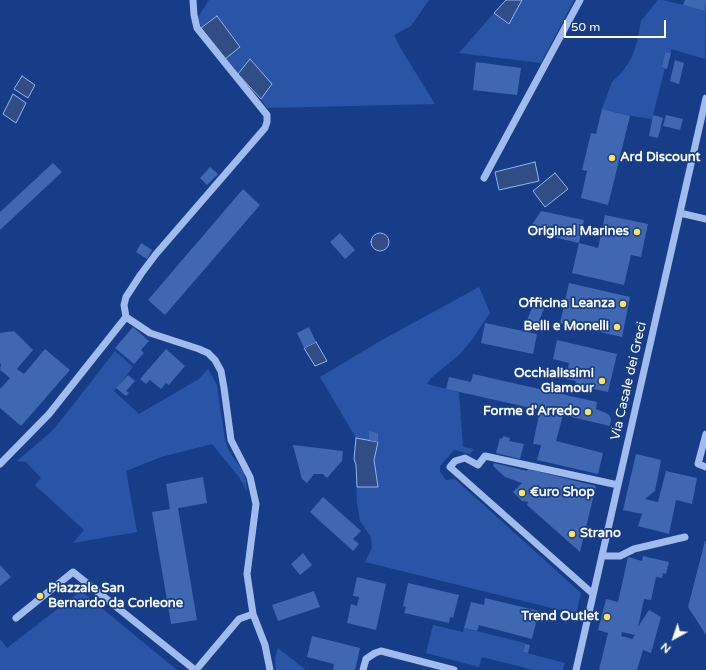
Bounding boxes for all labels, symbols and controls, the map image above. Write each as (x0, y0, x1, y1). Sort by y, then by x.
scale bar (566, 12, 668, 38)
text: 50 m (571, 20, 600, 34)
place label: Ard Discount (620, 150, 701, 166)
marker: Ard Discount (607, 153, 617, 163)
place label: Original Marines (527, 224, 629, 240)
marker: Original Marines (632, 227, 642, 237)
place label: Officina Leanza (518, 296, 615, 312)
marker: Officina Leanza (618, 299, 628, 309)
place label: Belli e Monelli (524, 319, 609, 335)
street label: Via Casale dei Greci (608, 320, 650, 442)
marker: Belli e Monelli (612, 322, 622, 332)
place label: Occhialissimi Glamour (514, 366, 594, 397)
marker: Occhialissimi Glamour (597, 376, 607, 386)
place label: Forme d'Arredo (483, 404, 580, 420)
marker: Forme d'Arredo (583, 407, 593, 417)
place label: €uro Shop (530, 485, 595, 501)
marker: €uro Shop (517, 488, 527, 498)
place label: Strano (580, 526, 621, 542)
marker: Strano (567, 529, 577, 539)
place label: Piazzale San Bernardo da Corleone (48, 581, 183, 612)
marker: Piazzale San Bernardo da Corleone (35, 591, 45, 601)
place label: Trend Outlet (521, 609, 599, 625)
marker: Trend Outlet (602, 612, 612, 622)
north arrow (654, 618, 694, 658)
text: N (658, 640, 674, 655)

